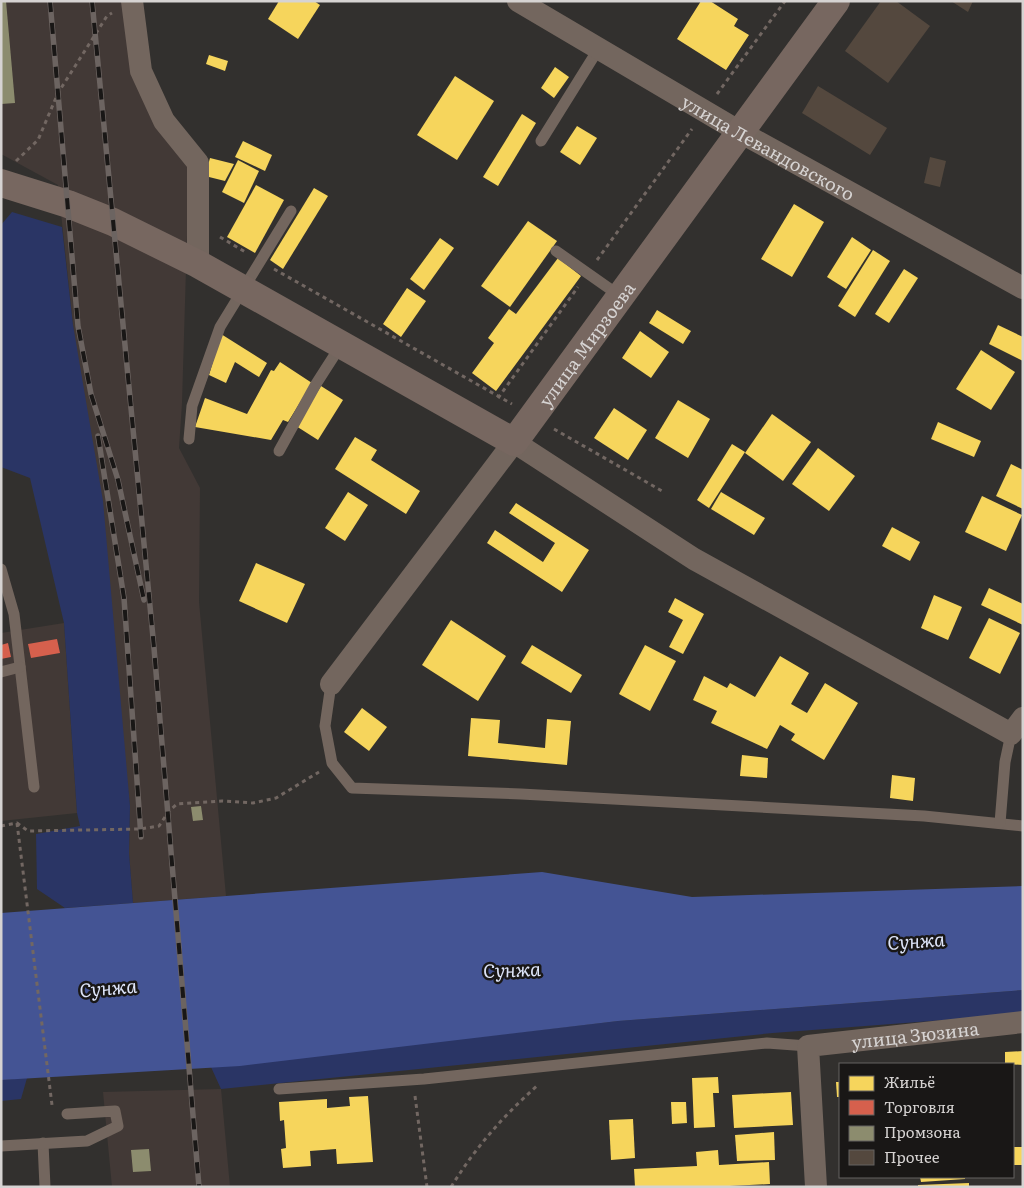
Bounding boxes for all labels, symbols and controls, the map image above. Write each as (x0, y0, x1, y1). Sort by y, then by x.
street label: улица Левандовского (677, 87, 860, 206)
street label: улица Мирзоева (531, 275, 641, 412)
water label: Сунжа (886, 924, 946, 956)
water label: Сунжа (483, 954, 542, 984)
water label: Сунжа (78, 971, 138, 1003)
street label: улица Зюзина (850, 1013, 981, 1055)
legend (839, 1063, 1014, 1178)
text: Жильё (884, 1070, 935, 1093)
text: Торговля (884, 1095, 955, 1118)
text: Промзона (884, 1120, 962, 1143)
text: Прочее (884, 1145, 940, 1168)

